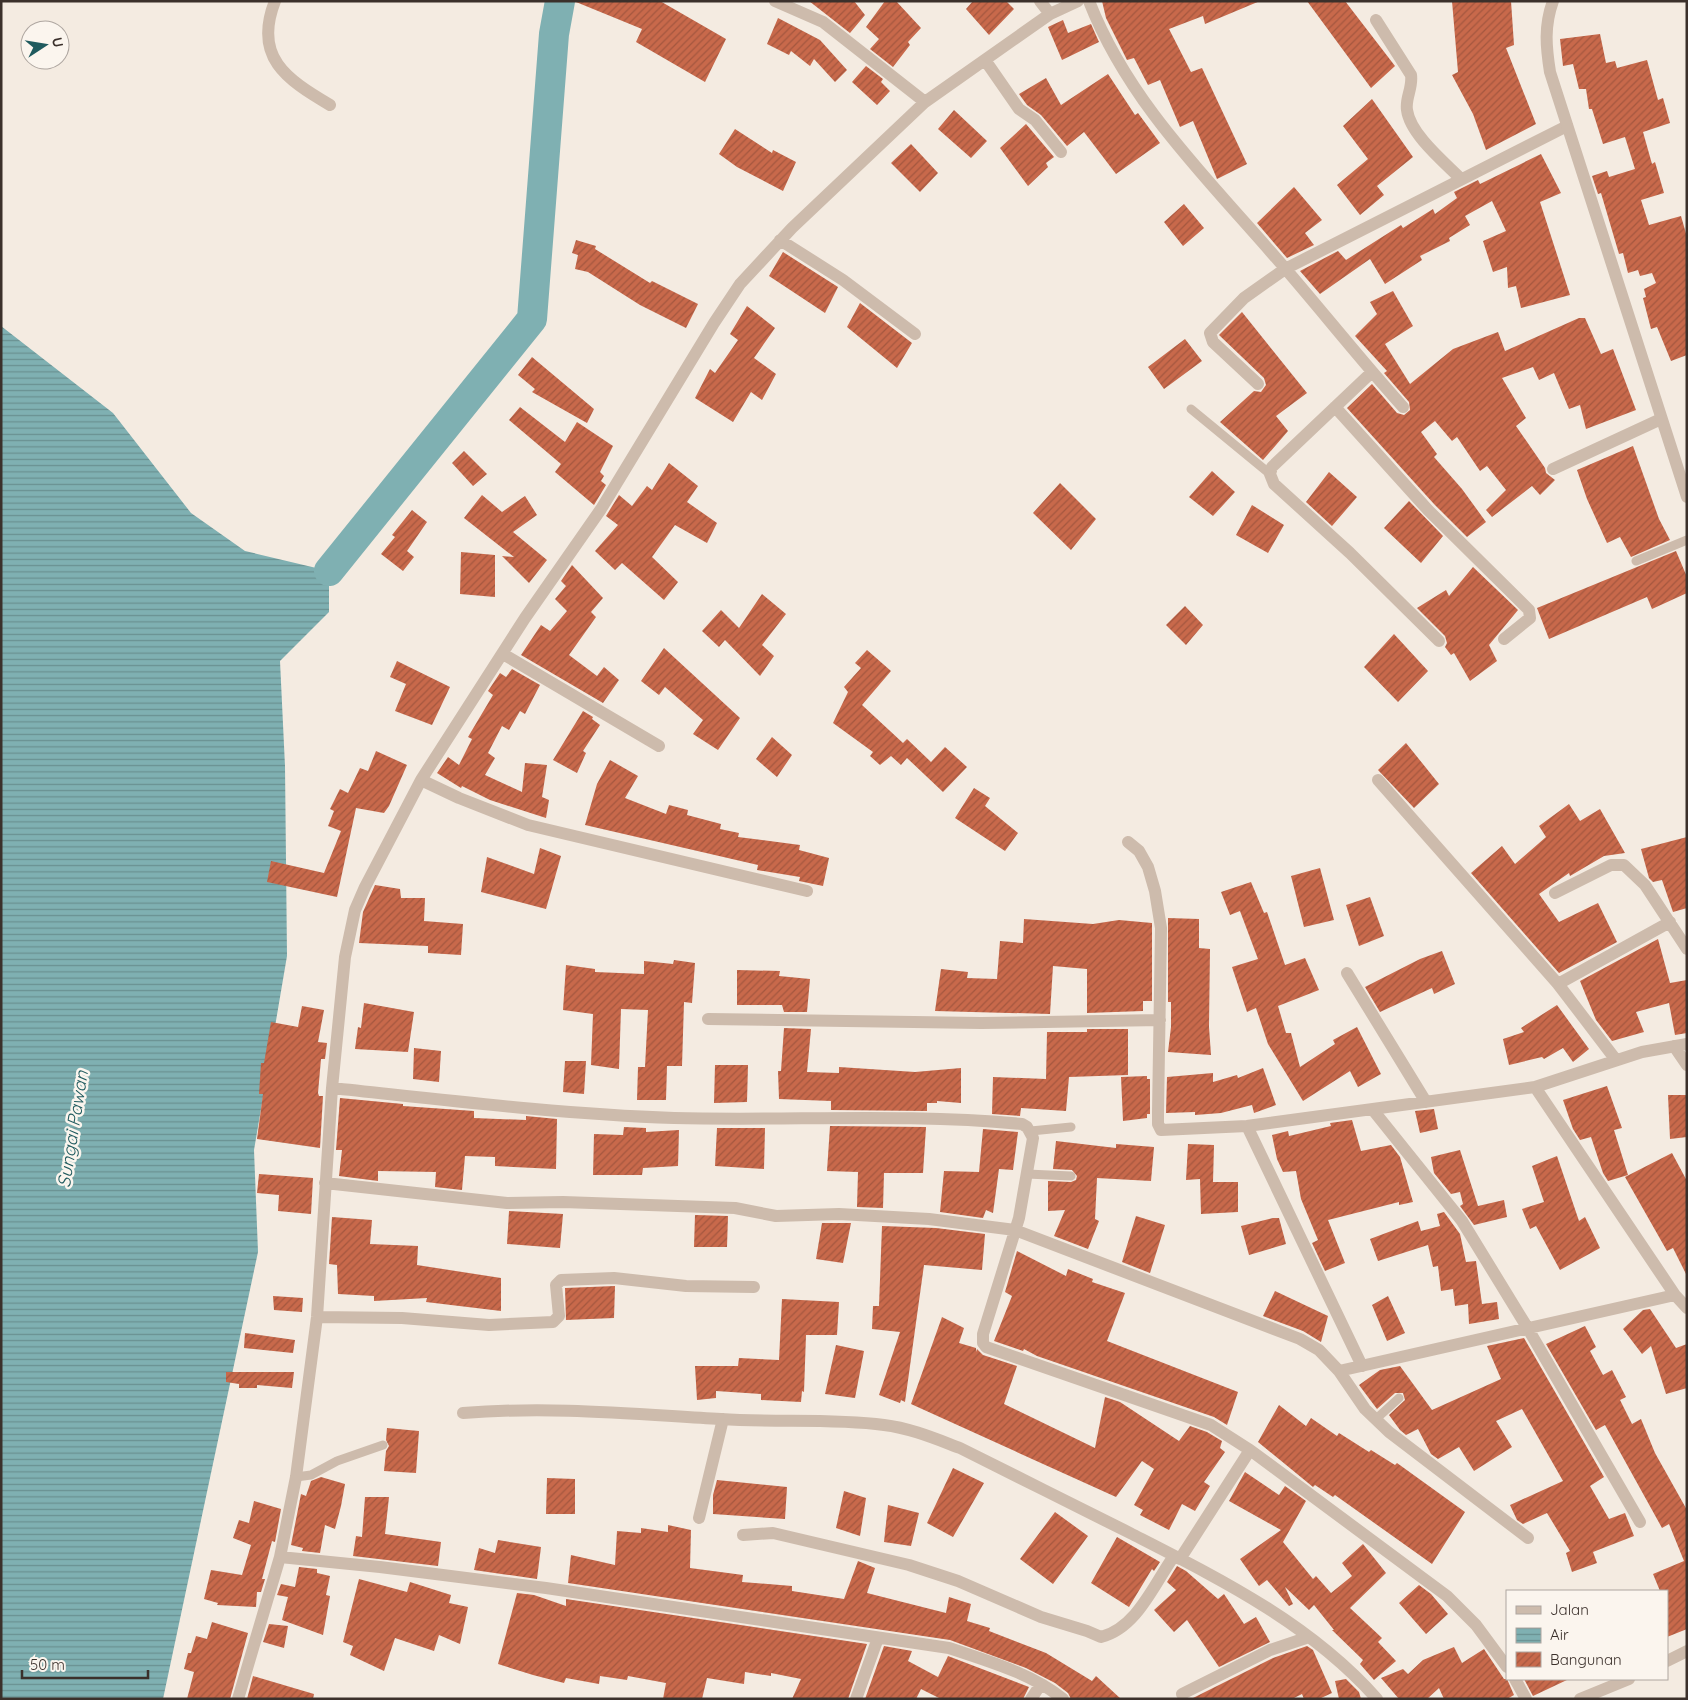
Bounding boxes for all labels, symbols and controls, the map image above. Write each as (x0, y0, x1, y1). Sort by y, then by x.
north arrow (20, 20, 70, 70)
text: U (48, 36, 68, 49)
water label: Sungai Pawan (52, 1068, 93, 1189)
legend (1506, 1590, 1668, 1680)
text: Jalan (1550, 1600, 1589, 1619)
text: Air (1550, 1625, 1569, 1644)
scale bar (22, 1648, 149, 1680)
text: Bangunan (1550, 1650, 1622, 1669)
text: 50 m (30, 1655, 65, 1674)

